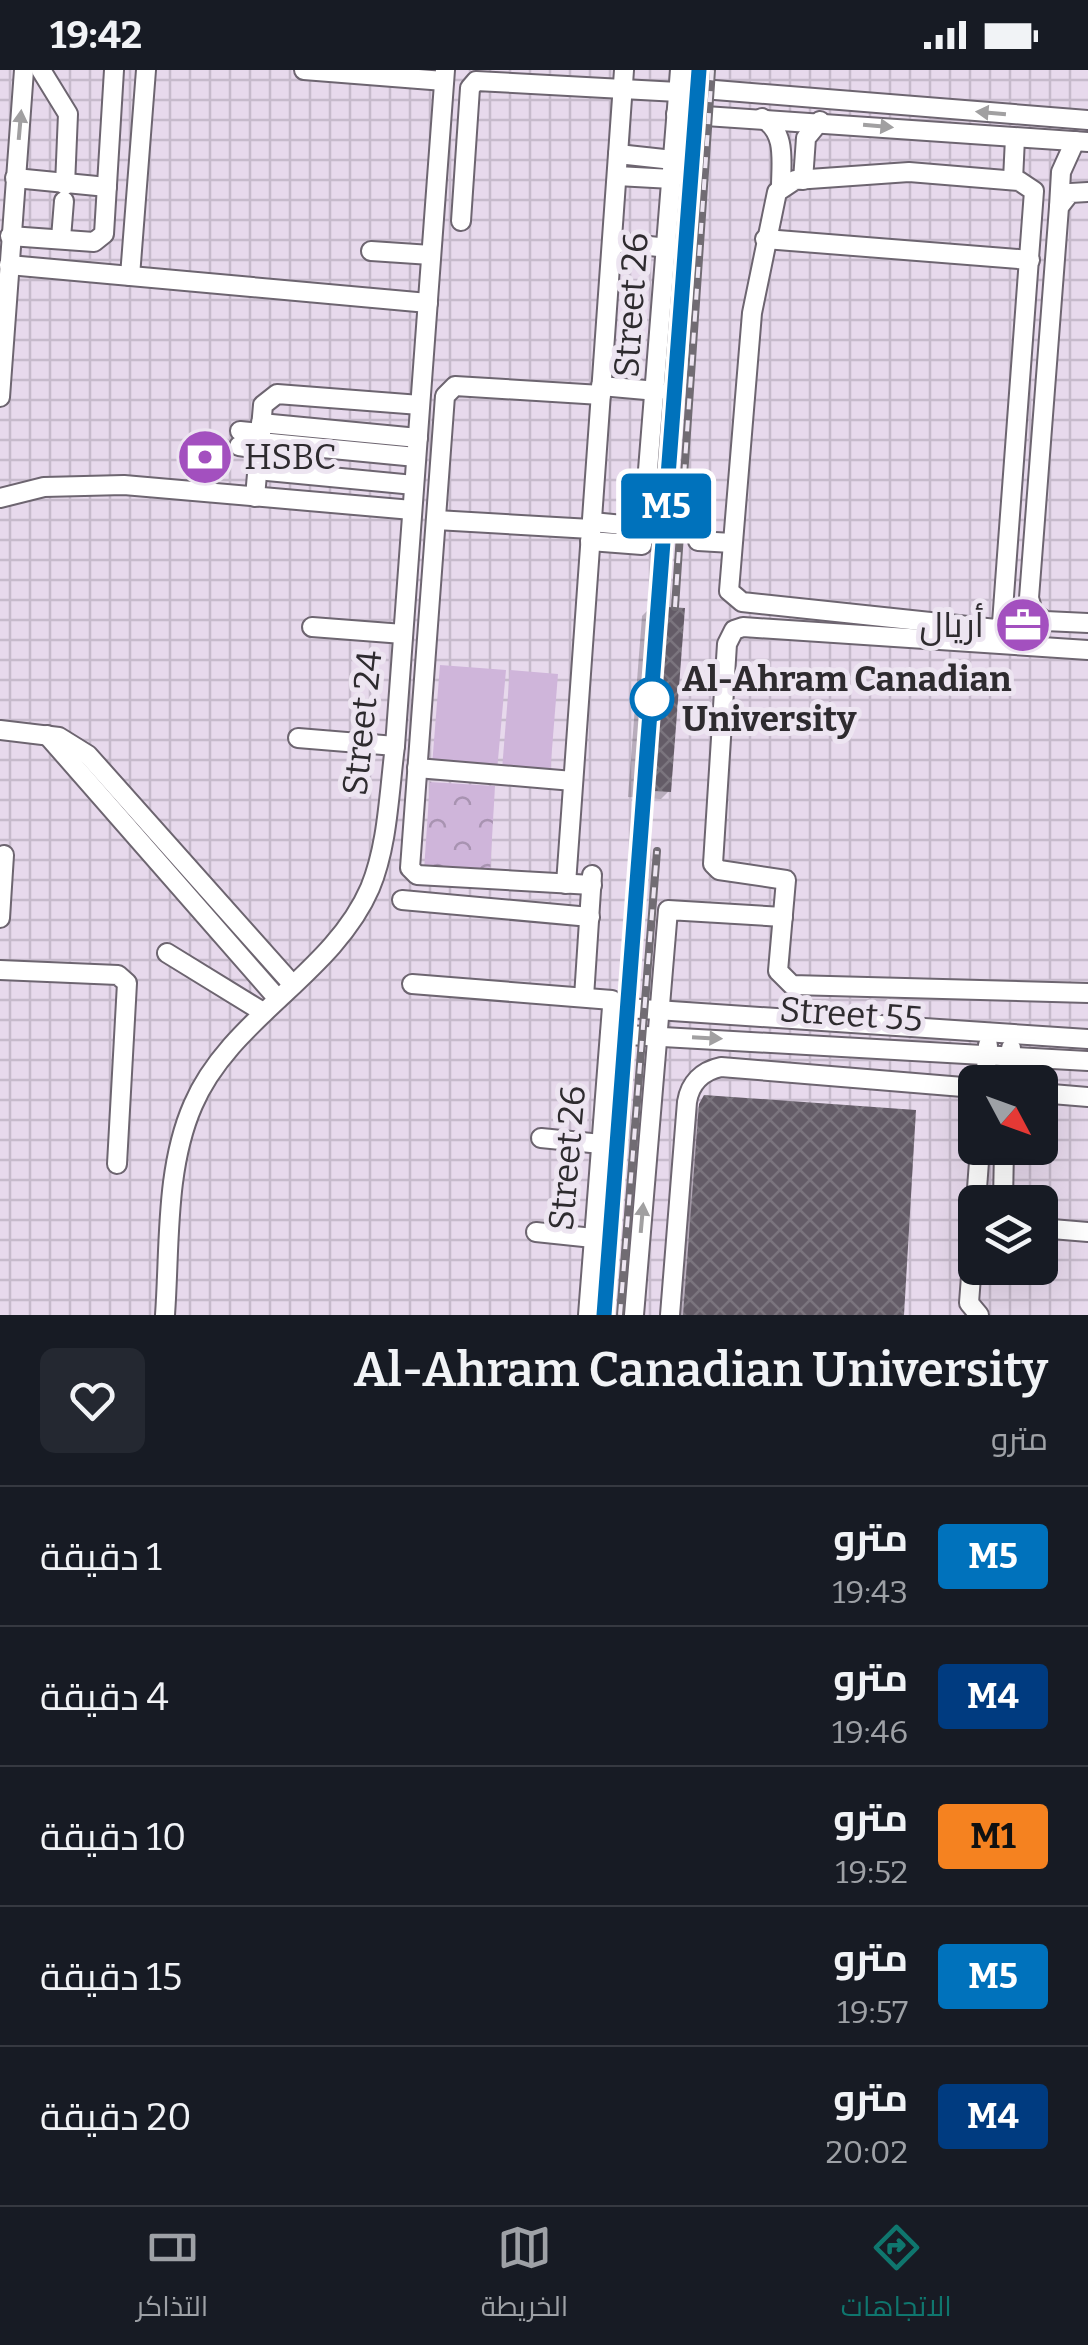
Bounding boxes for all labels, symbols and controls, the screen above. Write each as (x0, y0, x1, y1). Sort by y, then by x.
text: 19:42 (50, 12, 142, 58)
one-way arrow (974, 105, 1006, 121)
one-way arrow (12, 109, 28, 141)
one-way arrow (863, 118, 895, 134)
street label: Street 26 (605, 231, 657, 379)
bank icon: HSBC (175, 427, 235, 487)
place label: HSBC (244, 436, 336, 478)
line badge: M5 (621, 474, 711, 538)
text: M5 (641, 485, 691, 527)
office icon: أريال (993, 595, 1053, 655)
place label: أريال (920, 603, 984, 646)
street label: Street 24 (334, 649, 390, 797)
place label: Al-Ahram Canadian University (682, 658, 1012, 740)
marker: Al-Ahram Canadian University (631, 678, 673, 720)
street label: Street 55 (778, 988, 924, 1040)
one-way arrow (692, 1030, 724, 1046)
north arrow (958, 1065, 1058, 1165)
map controls (958, 1065, 1058, 1285)
street label: Street 26 (540, 1084, 594, 1232)
button: layers (958, 1185, 1058, 1285)
one-way arrow (635, 1201, 651, 1233)
text: Al-Ahram Canadian University (354, 1341, 1048, 1399)
button: heart (40, 1348, 145, 1453)
text: مترو (991, 1420, 1048, 1458)
text: مترو (833, 1515, 908, 1561)
text: 1 دقيقة (40, 1534, 162, 1580)
text: M5 (968, 1535, 1018, 1577)
text: 19:43 (833, 1573, 908, 1611)
text: مترو (833, 1655, 908, 1701)
text: 4 دقيقة (40, 1674, 169, 1720)
text: M4 (967, 1675, 1019, 1717)
text: 19:46 (832, 1713, 908, 1751)
text: مترو (833, 1795, 908, 1841)
text: 10 دقيقة (40, 1814, 186, 1860)
text: M1 (970, 1815, 1016, 1857)
text: 19:52 (836, 1853, 908, 1891)
text: مترو (833, 1935, 908, 1981)
text: 15 دقيقة (40, 1954, 182, 2000)
text: M5 (968, 1955, 1018, 1997)
text: 19:57 (837, 1993, 908, 2031)
text: مترو (833, 2075, 908, 2121)
text: 20 دقيقة (40, 2094, 191, 2140)
text: M4 (967, 2095, 1019, 2137)
text: 20:02 (825, 2133, 908, 2171)
tab: التذاكر (136, 2220, 208, 2332)
tab: الخريطة (481, 2220, 568, 2332)
tab: الاتجاهات (841, 2220, 952, 2332)

